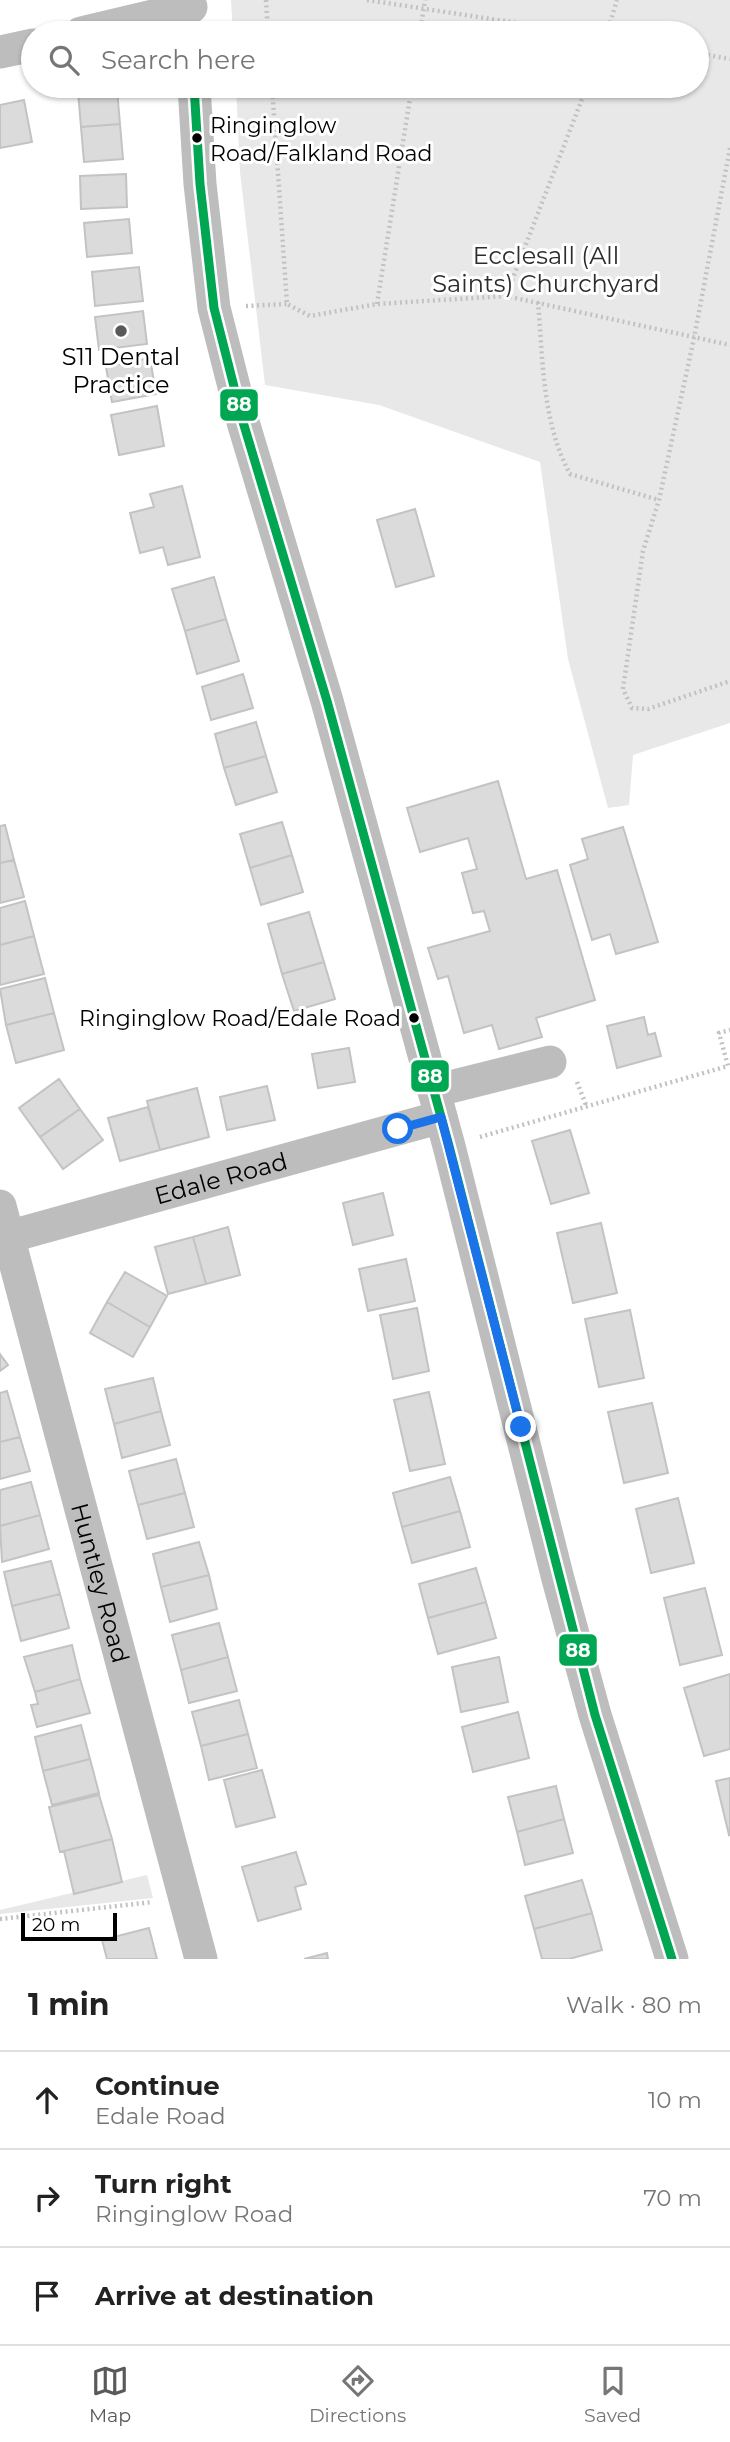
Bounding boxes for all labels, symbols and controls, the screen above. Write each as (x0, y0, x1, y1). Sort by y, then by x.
search box (21, 21, 709, 98)
icon: search (45, 41, 83, 79)
text: Search here (101, 44, 256, 76)
place label: Ringinglow Road/Falkland Road (210, 112, 432, 167)
marker: Ringinglow Road/Falkland Road (190, 131, 204, 145)
park label: Ecclesall (All Saints) Churchyard (432, 241, 660, 298)
marker: S11 Dental Practice (113, 323, 129, 339)
place label: S11 Dental Practice (62, 342, 180, 399)
line badge: 88 (219, 388, 259, 422)
text: 88 (226, 393, 252, 416)
place label: Ringinglow Road/Edale Road (79, 1005, 401, 1032)
marker: Ringinglow Road/Edale Road (407, 1011, 421, 1025)
line badge: 88 (410, 1059, 450, 1093)
text: 88 (417, 1065, 443, 1088)
route start (382, 1113, 413, 1144)
street label: Edale Road (151, 1146, 290, 1210)
route end (505, 1411, 536, 1442)
street label: Huntley Road (65, 1500, 136, 1666)
line badge: 88 (558, 1633, 598, 1667)
text: 88 (565, 1639, 591, 1662)
scale bar (21, 1910, 117, 1942)
text: 20 m (32, 1913, 80, 1936)
text: 1 min (28, 1986, 109, 2023)
text: Walk · 80 m (566, 1991, 702, 2019)
text: Continue (95, 2070, 220, 2102)
icon: ahead (28, 2081, 66, 2119)
text: 10 m (648, 2086, 702, 2114)
text: Edale Road (95, 2102, 226, 2130)
text: Turn right (95, 2168, 231, 2200)
icon: right (28, 2179, 66, 2217)
text: 70 m (643, 2184, 702, 2212)
text: Ringinglow Road (95, 2200, 293, 2228)
icon: arrive (28, 2277, 66, 2315)
text: Arrive at destination (95, 2280, 374, 2312)
tab: Map (89, 2362, 131, 2427)
tab: Directions (309, 2362, 406, 2427)
tab: Saved (584, 2362, 641, 2427)

